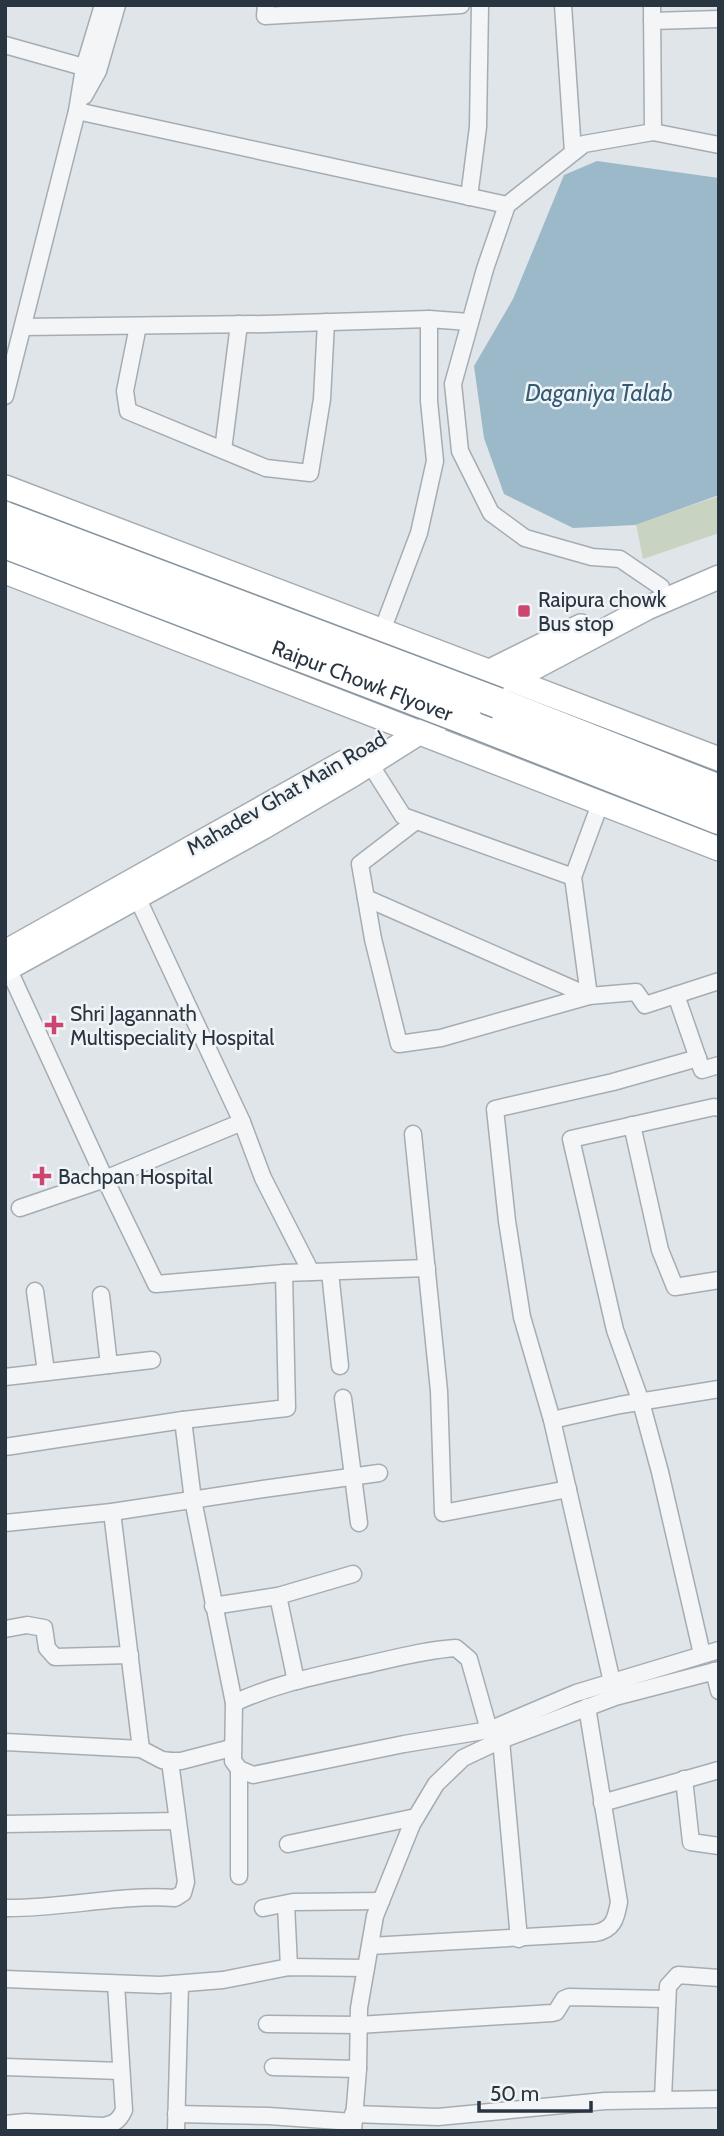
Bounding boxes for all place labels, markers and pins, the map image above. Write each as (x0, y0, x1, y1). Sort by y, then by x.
place label: Raipura chowk Bus stop (538, 587, 667, 636)
marker: Raipura chowk Bus stop (516, 603, 532, 619)
place label: Shri Jagannath Multispeciality Hospital (70, 1001, 274, 1050)
marker: Shri Jagannath Multispeciality Hospital (44, 1015, 64, 1035)
place label: Bachpan Hospital (58, 1164, 213, 1189)
marker: Bachpan Hospital (32, 1166, 52, 1186)

